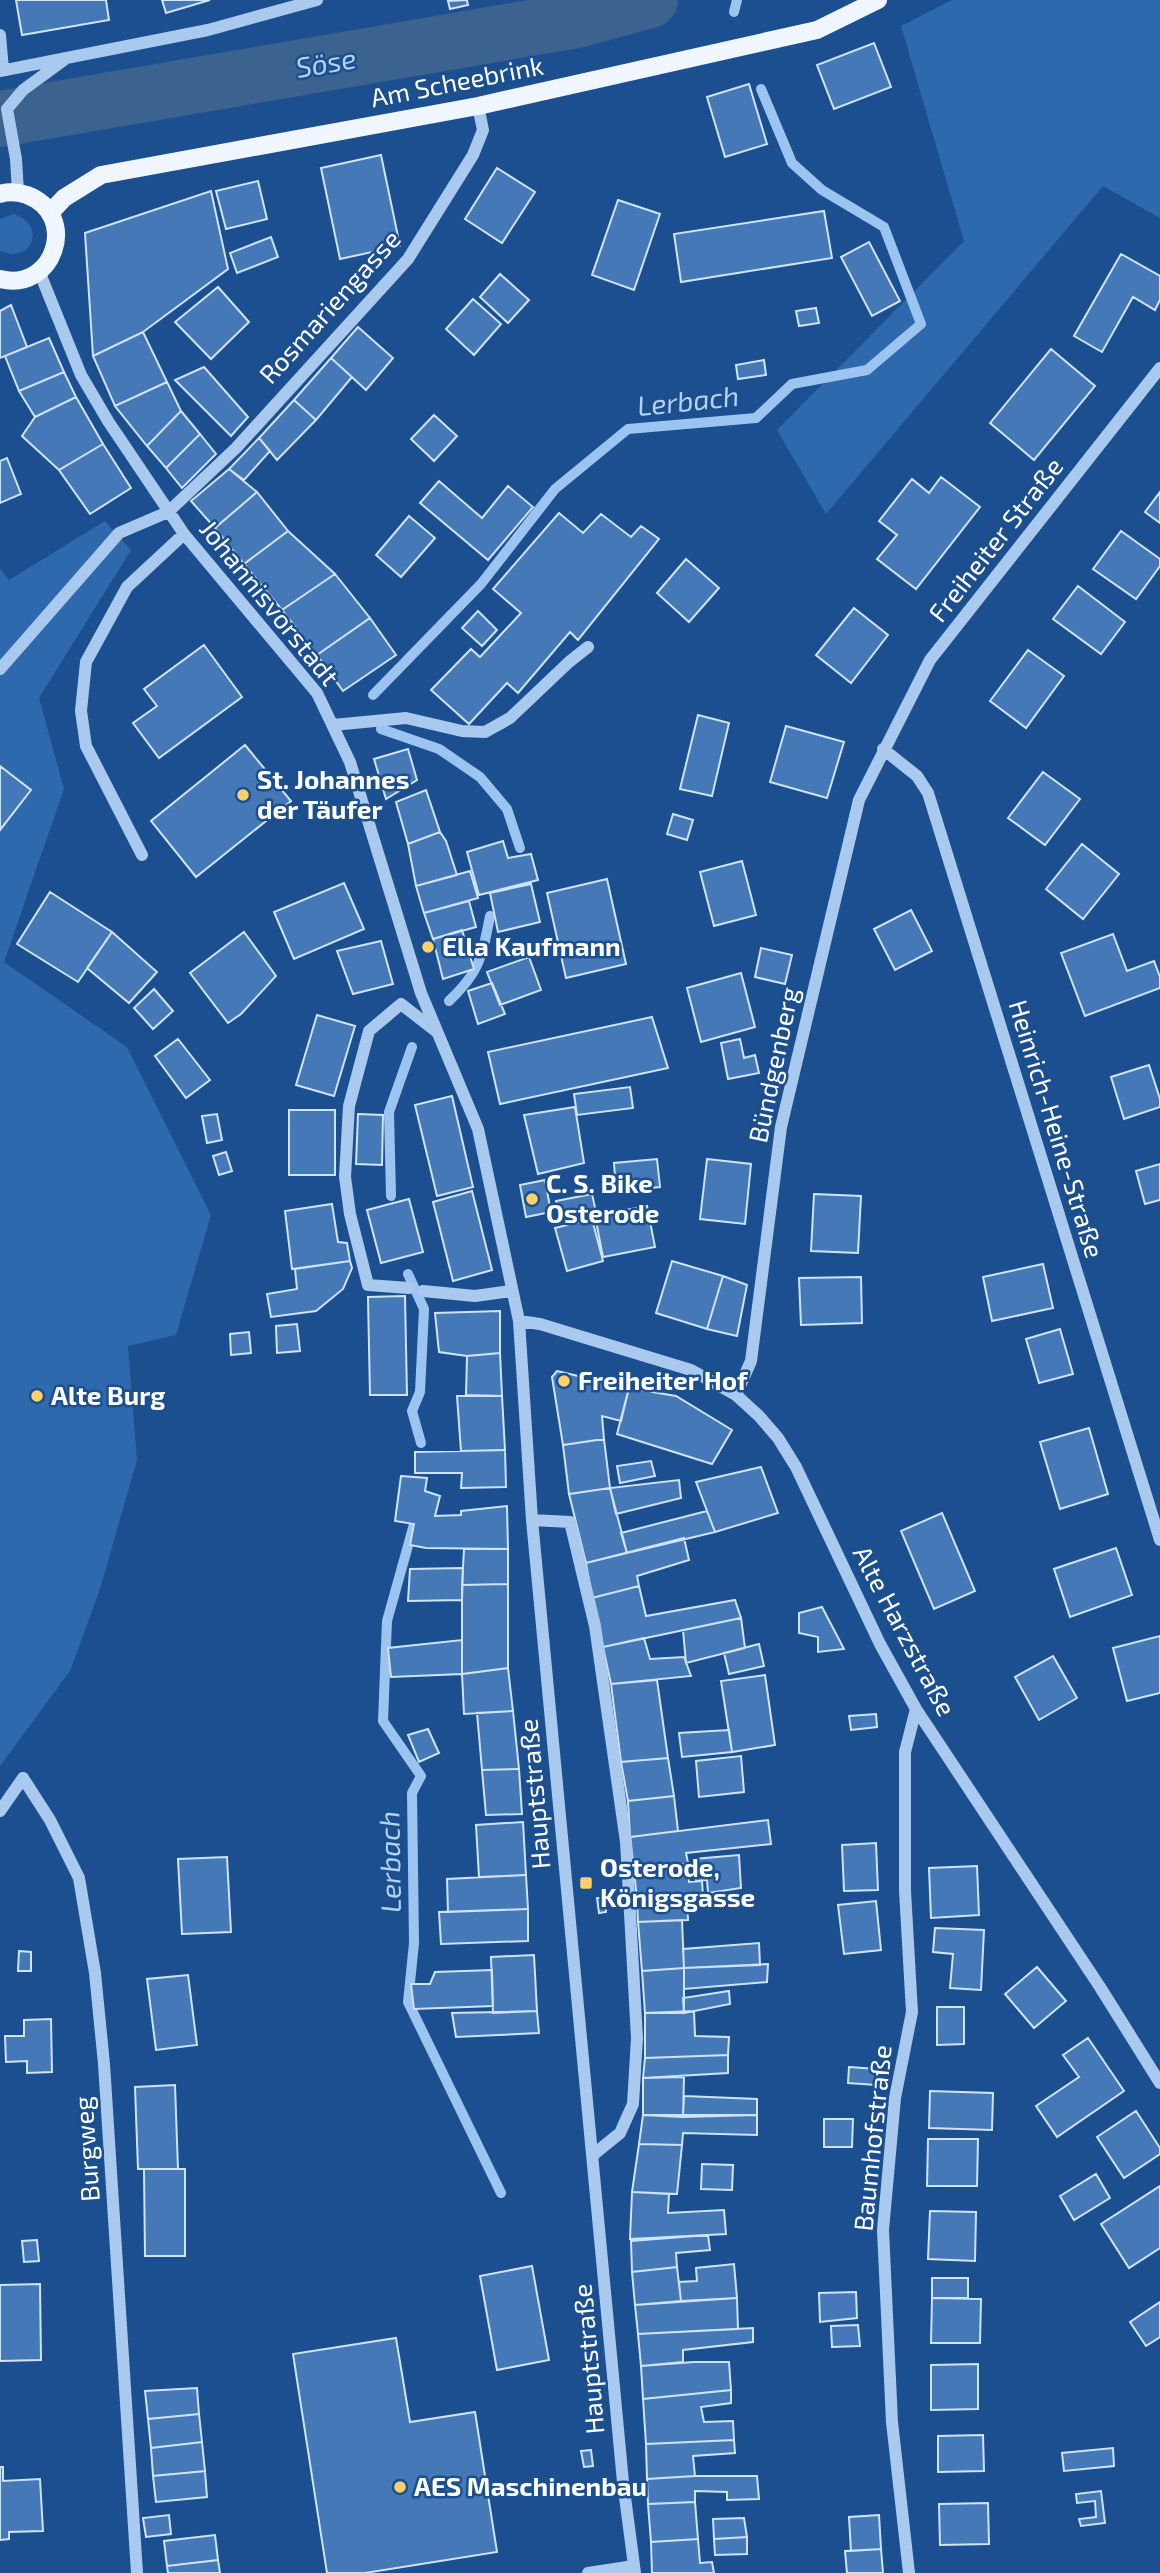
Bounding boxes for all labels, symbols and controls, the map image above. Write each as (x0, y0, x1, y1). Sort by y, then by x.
water label: Söse (293, 40, 359, 84)
street label: Am Scheebrink (368, 49, 546, 112)
street label: Rosmariengasse (252, 223, 406, 389)
water label: Lerbach (635, 378, 740, 422)
street label: Freiheiter Straße (921, 451, 1069, 627)
street label: Johannisvorstadt (194, 513, 346, 691)
place label: St. Johannes der Täufer (257, 763, 409, 824)
marker: St. Johannes der Täufer (235, 787, 251, 803)
place label: Ella Kaufmann (442, 930, 621, 961)
marker: Ella Kaufmann (420, 939, 436, 955)
street label: Bündgenberg (741, 984, 804, 1145)
street label: Heinrich-Heine-Straße (1003, 996, 1111, 1261)
place label: C. S. Bike Osterode (546, 1167, 659, 1228)
marker: C. S. Bike Osterode (524, 1191, 540, 1207)
place label: Freiheiter Hof (578, 1364, 749, 1395)
marker: Freiheiter Hof (556, 1373, 572, 1389)
place label: Alte Burg (51, 1379, 165, 1410)
marker: Alte Burg (29, 1388, 45, 1404)
street label: Alte Harzstraße (847, 1540, 963, 1721)
street label: Hauptstraße (511, 1718, 556, 1871)
water label: Lerbach (371, 1811, 407, 1913)
place label: Osterode, Königsgasse (600, 1851, 755, 1912)
marker: Osterode, Königsgasse (578, 1875, 594, 1891)
street label: Baumhofstraße (846, 2043, 897, 2232)
street label: Burgweg (66, 2095, 105, 2203)
street label: Hauptstraße (565, 2283, 610, 2436)
place label: AES Maschinenbau (414, 2470, 647, 2501)
marker: AES Maschinenbau (392, 2479, 408, 2495)

